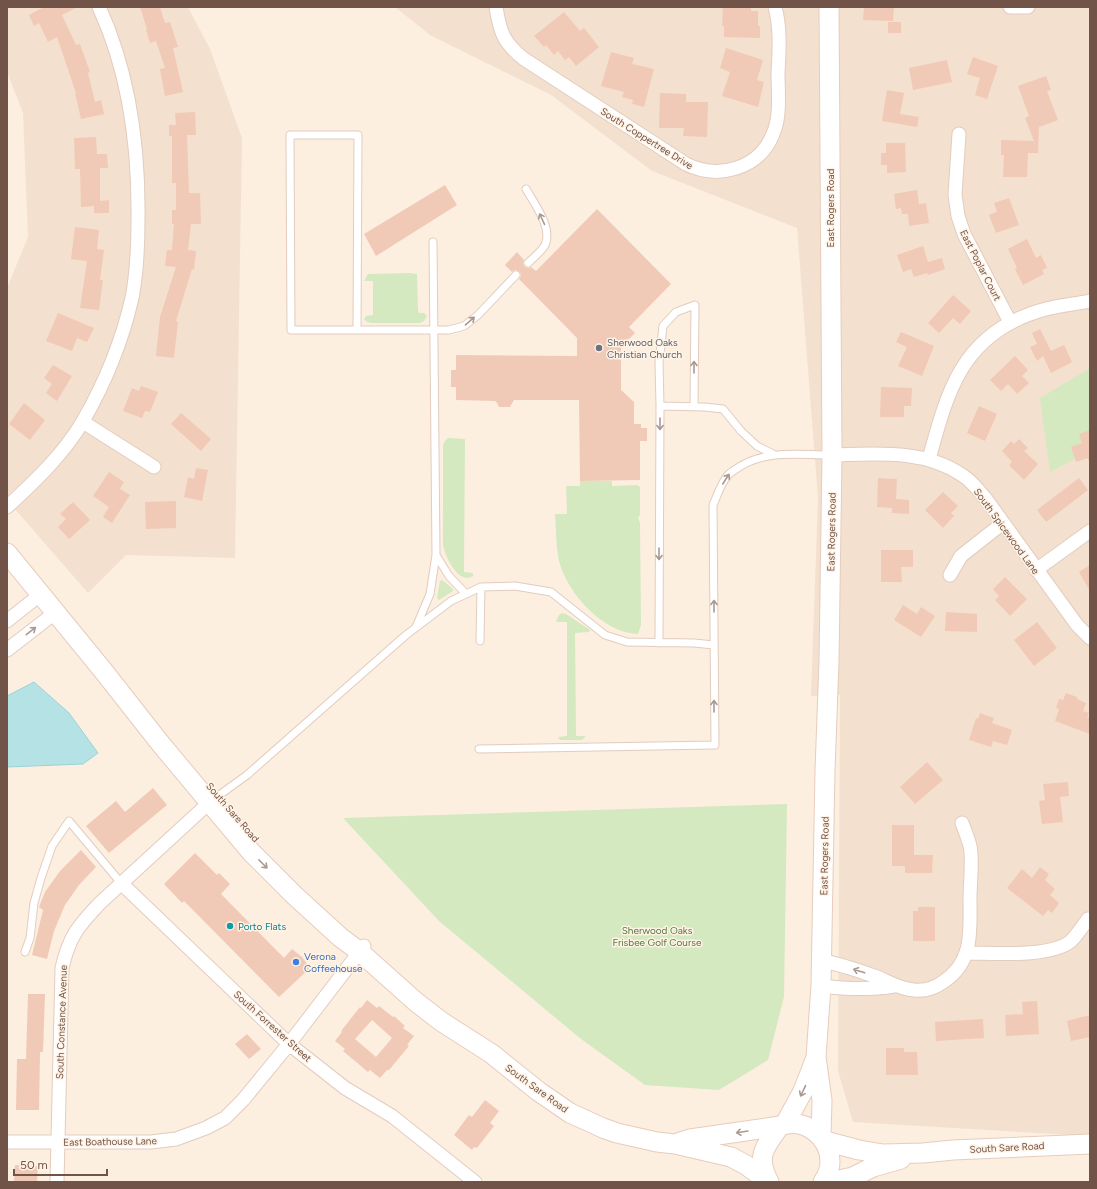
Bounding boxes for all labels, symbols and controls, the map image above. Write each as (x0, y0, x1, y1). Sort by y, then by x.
street label: South Coppertree Drive (598, 105, 696, 172)
street label: East Rogers Road (824, 168, 837, 247)
one-way arrow (538, 213, 545, 225)
street label: East Poplar Court (957, 227, 1004, 303)
one-way arrow (465, 317, 476, 326)
place label: Sherwood Oaks Christian Church (607, 336, 683, 361)
marker: Sherwood Oaks Christian Church (594, 343, 604, 353)
one-way arrow (690, 361, 698, 374)
one-way arrow (656, 417, 664, 430)
one-way arrow (722, 474, 730, 485)
street label: South Spicewood Lane (971, 486, 1043, 577)
street label: East Rogers Road (824, 492, 839, 572)
one-way arrow (655, 547, 663, 560)
one-way arrow (710, 600, 718, 613)
one-way arrow (26, 627, 37, 635)
one-way arrow (710, 700, 718, 713)
street label: South Sare Road (203, 780, 262, 845)
street label: East Rogers Road (817, 816, 832, 896)
one-way arrow (258, 859, 268, 869)
place label: Porto Flats (238, 920, 286, 933)
marker: Porto Flats (225, 921, 235, 931)
park label: Sherwood Oaks Frisbee Golf Course (613, 924, 702, 949)
place label: Verona Coffeehouse (304, 950, 363, 975)
marker: Verona Coffeehouse (291, 957, 301, 967)
street label: South Constance Avenue (53, 964, 70, 1079)
one-way arrow (852, 967, 865, 974)
street label: South Forrester Street (231, 988, 315, 1065)
street label: South Sare Road (503, 1061, 571, 1116)
one-way arrow (799, 1085, 806, 1097)
one-way arrow (735, 1128, 748, 1136)
street label: East Boathouse Lane (63, 1134, 157, 1149)
street label: South Sare Road (969, 1139, 1045, 1156)
scale bar (14, 1151, 107, 1177)
text: 50 m (20, 1158, 48, 1172)

